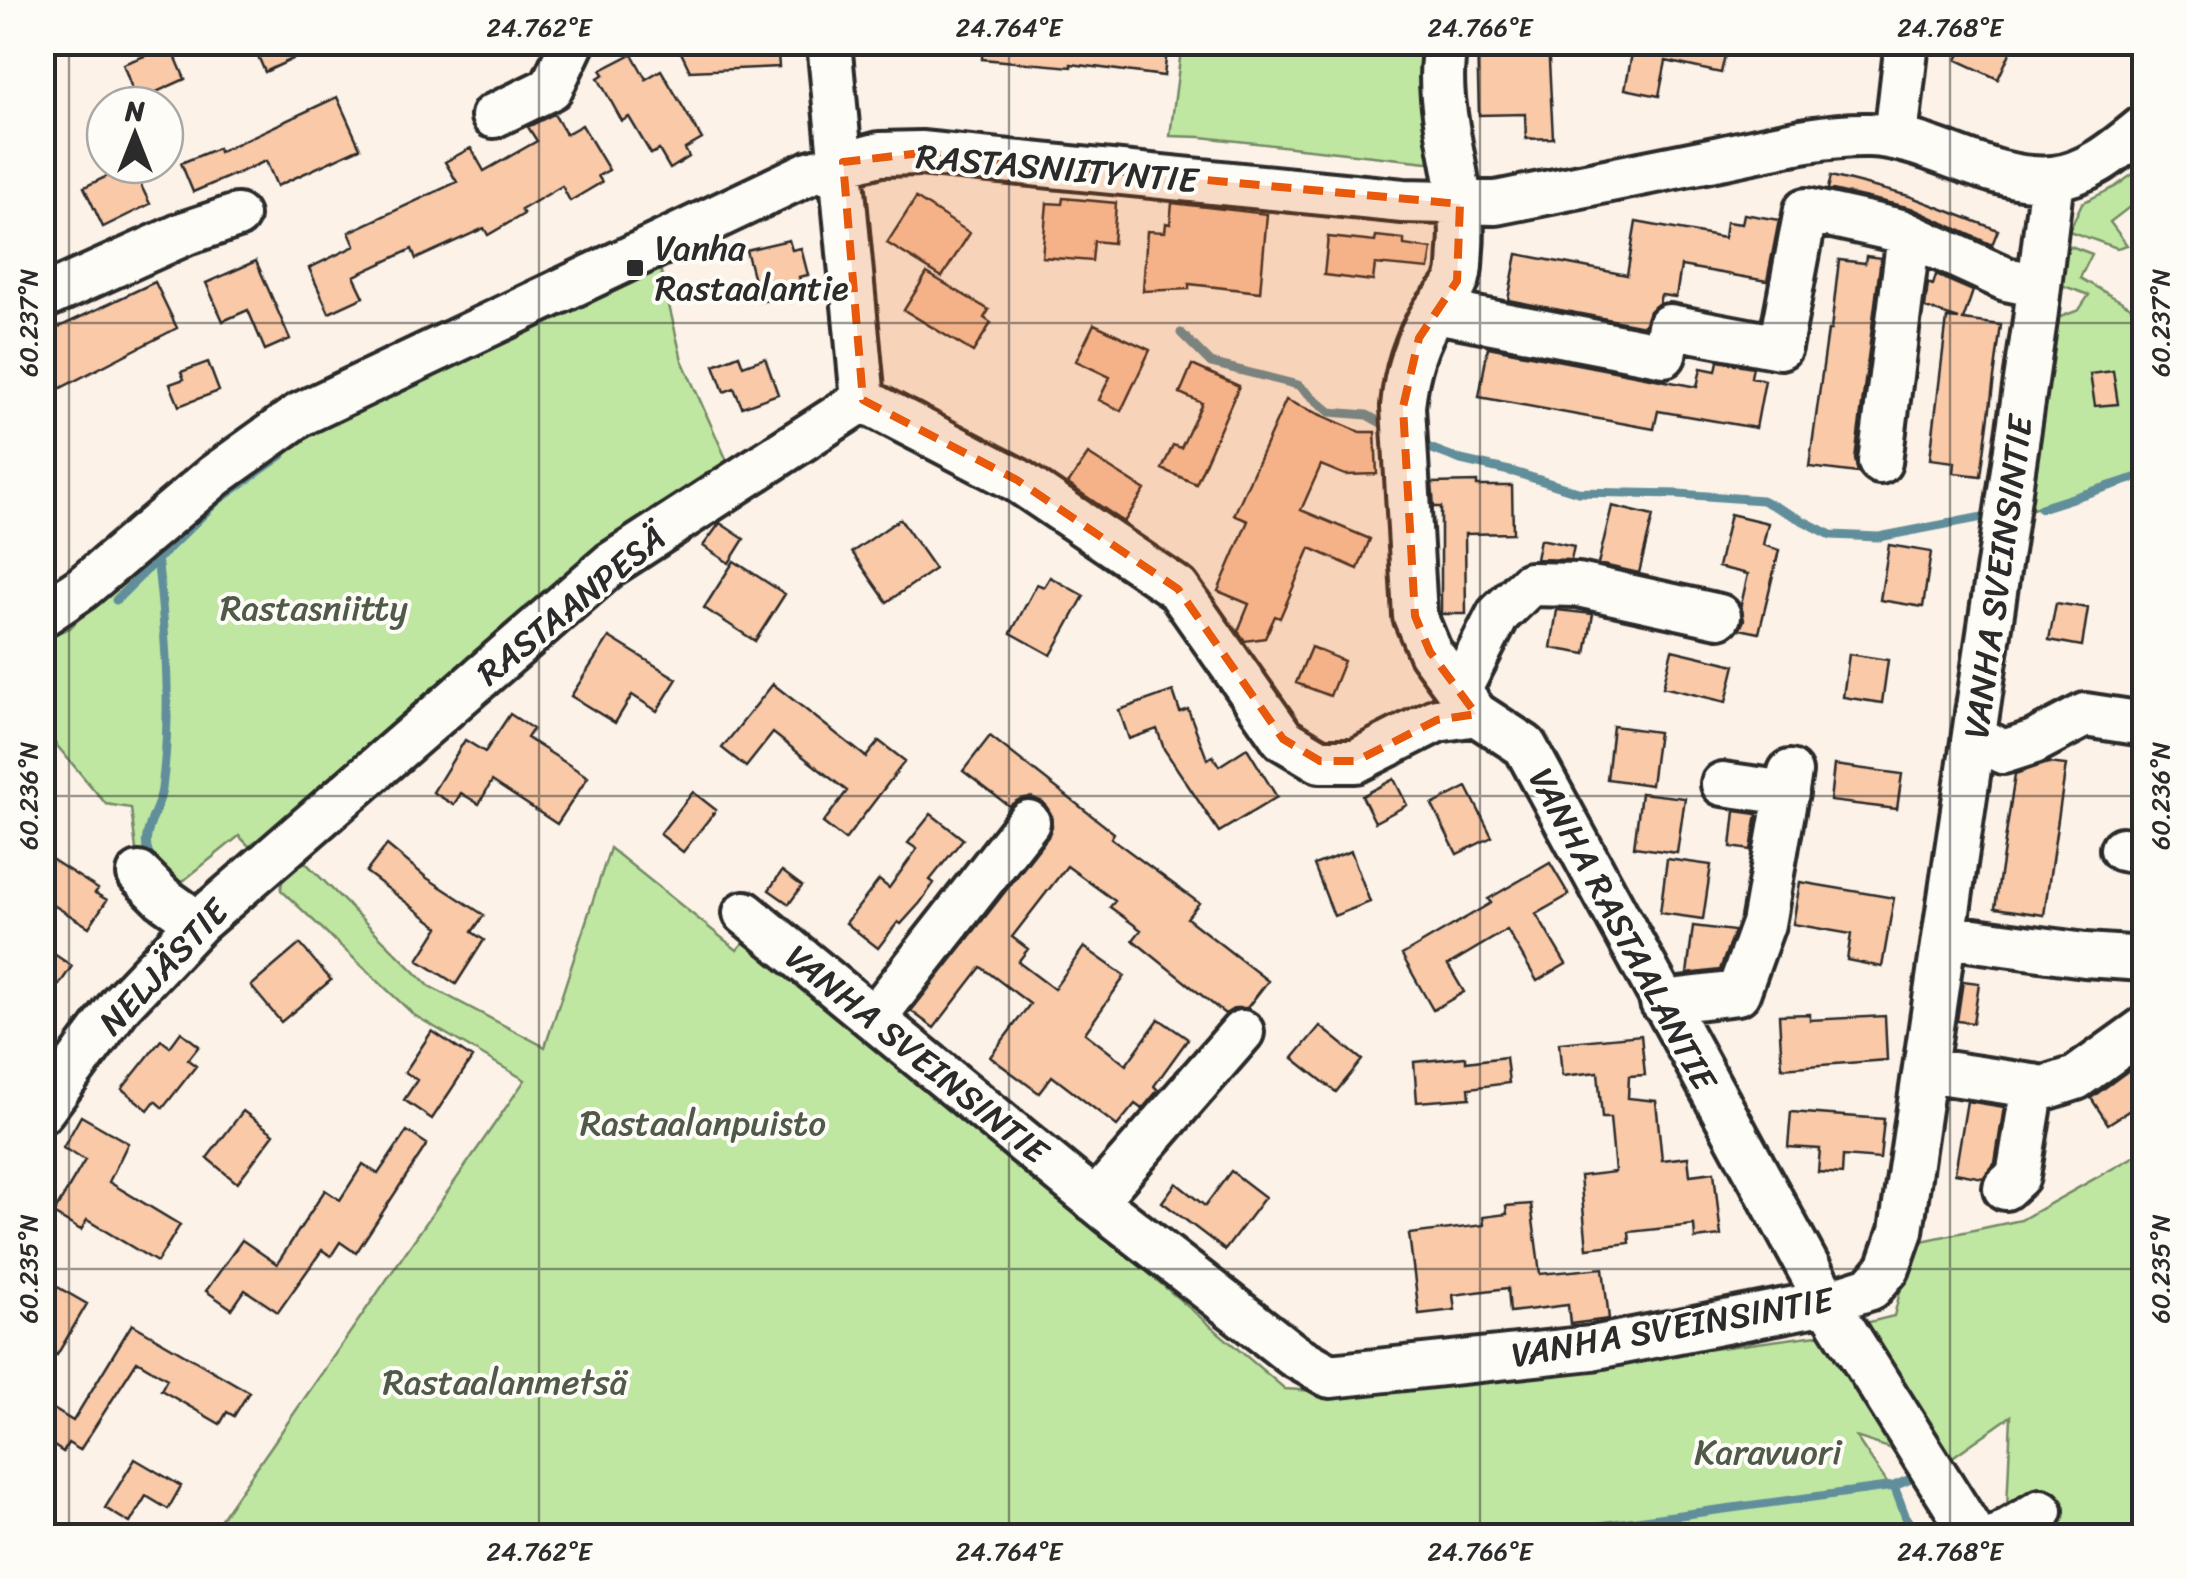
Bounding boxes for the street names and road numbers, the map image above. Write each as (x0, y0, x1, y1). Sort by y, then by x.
street label: RASTASNIITYNTIE (914, 125, 1203, 211)
street label: VANHA SVEINSINTIE (1945, 409, 2052, 742)
street label: RASTAANPESÄ (462, 506, 683, 702)
street label: VANHA RASTAALANTIE (1511, 756, 1736, 1104)
street label: NELJÄSTIE (82, 882, 245, 1050)
street label: VANHA SVEINSINTIE (771, 928, 1065, 1182)
street label: VANHA SVEINSINTIE (1506, 1268, 1840, 1386)

